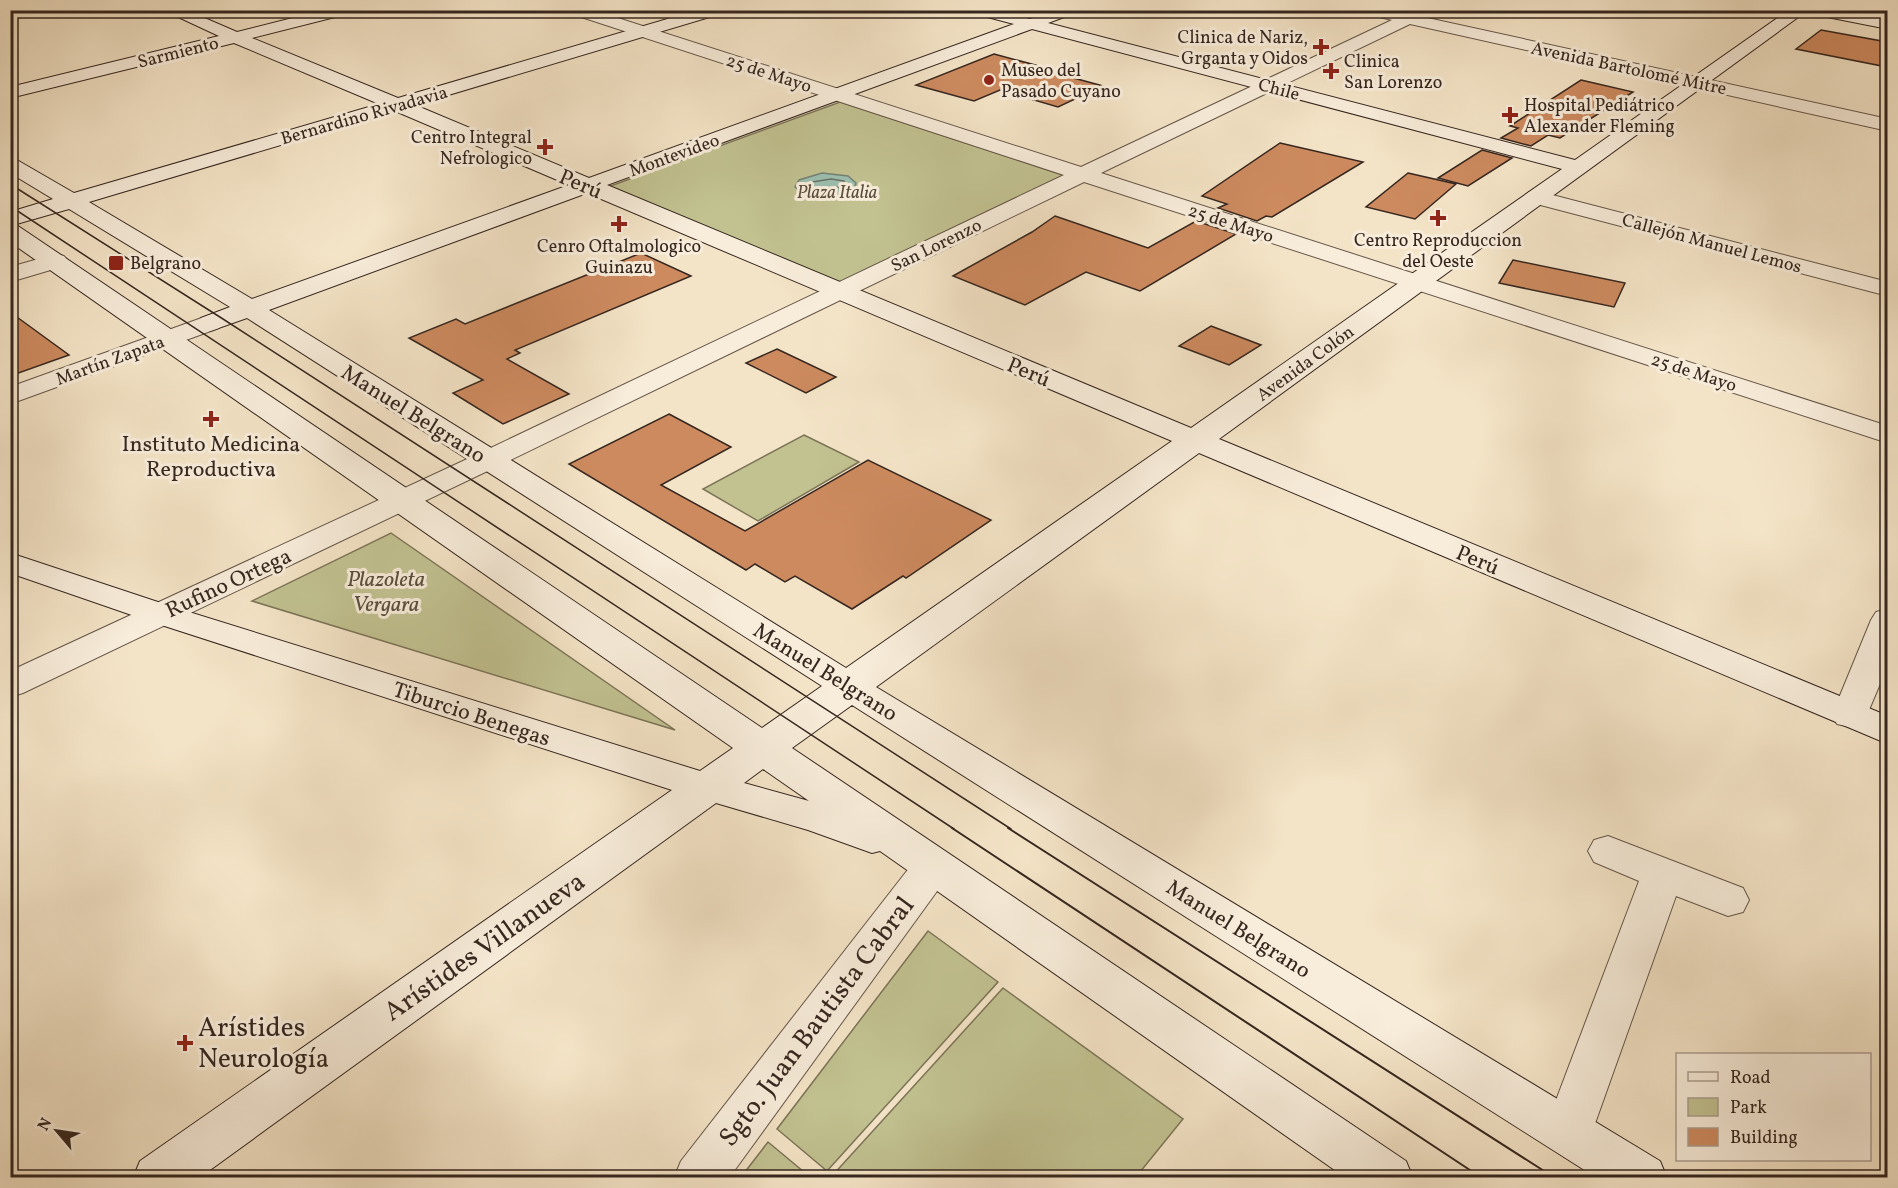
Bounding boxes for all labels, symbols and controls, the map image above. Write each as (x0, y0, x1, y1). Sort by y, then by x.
place label: Clinica de Nariz, Grganta y Oidos (1177, 26, 1308, 72)
street label: Sarmiento (135, 31, 222, 76)
street label: Avenida Bartolomé Mitre (1529, 37, 1729, 102)
marker: Clinica de Nariz, Grganta y Oidos (1312, 38, 1330, 56)
street label: 25 de Mayo (723, 49, 814, 100)
place label: Clinica San Lorenzo (1344, 50, 1442, 96)
place label: Museo del Pasado Cuyano (1001, 59, 1121, 105)
marker: Clinica San Lorenzo (1322, 62, 1340, 80)
marker: Museo del Pasado Cuyano (982, 73, 996, 87)
street label: Chile (1255, 73, 1302, 108)
street label: Bernardino Rivadavia (278, 81, 451, 152)
place label: Hospital Pediátrico Alexander Fleming (1524, 94, 1675, 140)
marker: Hospital Pediátrico Alexander Fleming (1501, 106, 1519, 124)
place label: Centro Integral Nefrologico (411, 126, 532, 172)
street label: Montevideo (626, 129, 723, 184)
marker: Centro Integral Nefrologico (536, 138, 554, 156)
street label: Perú (554, 162, 607, 208)
park label: Plaza Italia (797, 181, 877, 206)
street label: 25 de Mayo (1185, 199, 1276, 250)
street label: Callejón Manuel Lemos (1619, 208, 1804, 280)
marker: Centro Reproduccion del Oeste (1429, 209, 1447, 227)
street label: San Lorenzo (887, 214, 986, 279)
marker: Cenro Oftalmologico Guinazu (610, 215, 628, 233)
place label: Centro Reproduccion del Oeste (1354, 229, 1522, 275)
place label: Cenro Oftalmologico Guinazu (537, 235, 701, 281)
place label: Belgrano (130, 252, 201, 277)
marker: Belgrano (107, 254, 125, 272)
street label: Avenida Colón (1252, 320, 1360, 408)
street label: Martín Zapata (53, 330, 168, 393)
street label: 25 de Mayo (1648, 348, 1739, 399)
street label: Perú (1002, 350, 1055, 396)
street label: Manuel Belgrano (334, 358, 491, 472)
marker: Instituto Medicina Reproductiva (202, 410, 220, 428)
place label: Instituto Medicina Reproductiva (122, 430, 300, 486)
street label: Perú (1451, 538, 1504, 584)
street label: Rufino Ortega (161, 541, 297, 627)
park label: Plazoleta Vergara (347, 565, 425, 621)
street label: Manuel Belgrano (746, 616, 903, 730)
street label: Tiburcio Benegas (388, 675, 554, 755)
street label: Arístides Villanueva (377, 864, 594, 1032)
street label: Manuel Belgrano (1159, 873, 1316, 987)
street label: Sgto. Juan Bautista Cabral (711, 889, 924, 1155)
place label: Arístides Neurología (198, 1010, 329, 1079)
marker: Arístides Neurología (176, 1034, 194, 1052)
legend (1676, 1053, 1871, 1161)
text: Road (1730, 1066, 1771, 1091)
text: Park (1730, 1096, 1767, 1121)
north arrow (27, 1101, 87, 1161)
text: N (33, 1114, 58, 1135)
text: Building (1730, 1126, 1798, 1151)

